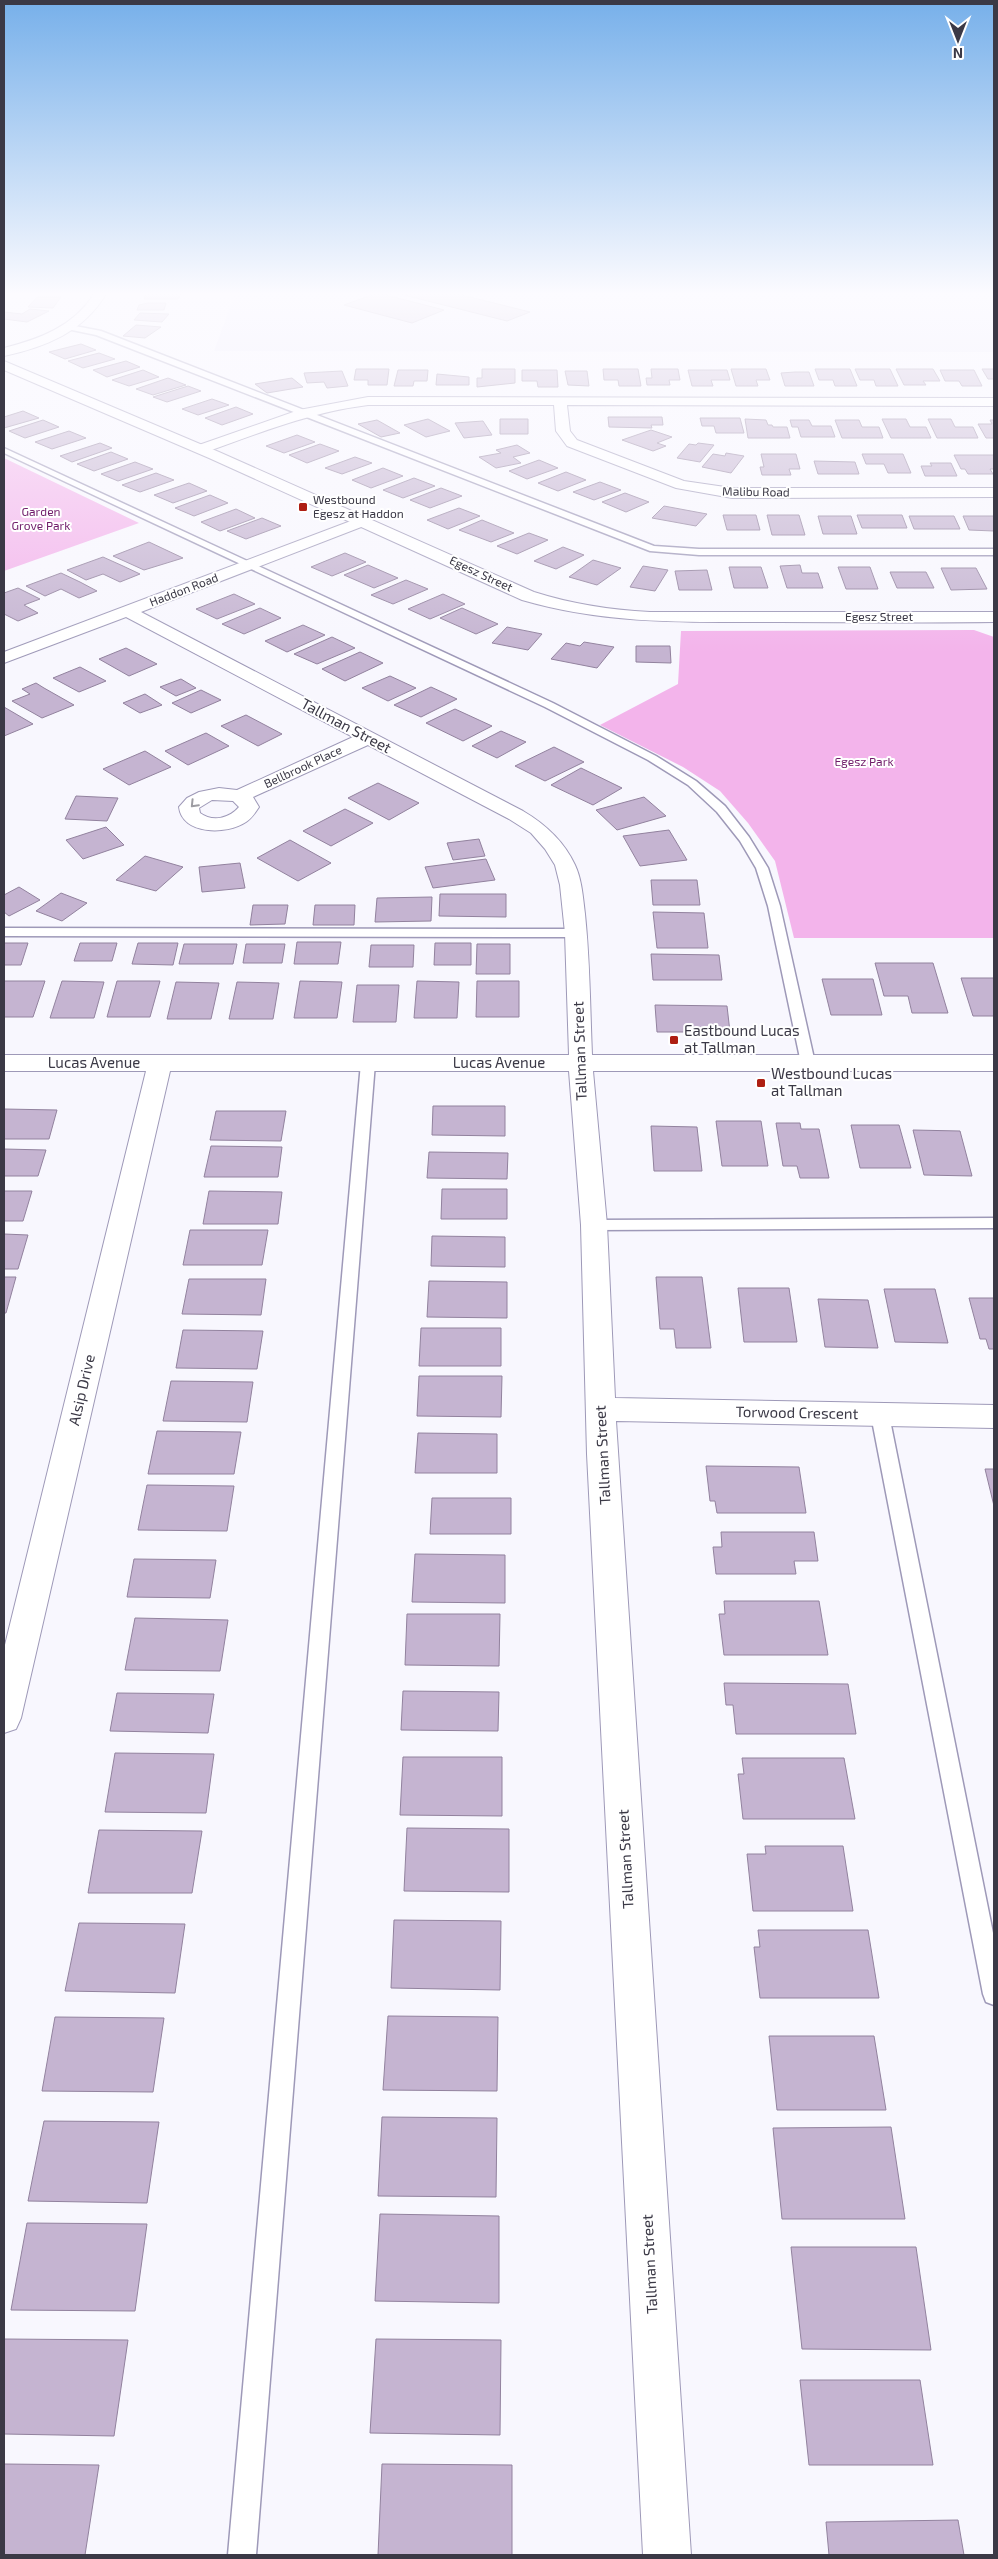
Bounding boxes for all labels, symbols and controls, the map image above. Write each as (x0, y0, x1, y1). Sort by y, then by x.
north arrow (933, 15, 983, 65)
text: N (953, 45, 963, 62)
street label: Malibu Road (722, 483, 790, 499)
place label: Westbound Egesz at Haddon (313, 492, 404, 520)
marker: Westbound Egesz at Haddon (297, 501, 309, 513)
park label: Garden Grove Park (12, 504, 70, 532)
street label: Egesz Street (448, 552, 516, 594)
street label: Haddon Road (147, 570, 220, 609)
street label: Egesz Street (845, 609, 913, 623)
street label: Tallman Street (298, 694, 395, 757)
street label: Bellbrook Place (261, 742, 344, 790)
park label: Egesz Park (834, 754, 894, 768)
one-way arrow (191, 798, 200, 807)
street label: Tallman Street (568, 1001, 590, 1101)
place label: Eastbound Lucas at Tallman (684, 1021, 800, 1056)
marker: Eastbound Lucas at Tallman (668, 1034, 680, 1046)
street label: Lucas Avenue (48, 1053, 140, 1071)
street label: Lucas Avenue (453, 1053, 545, 1071)
place label: Westbound Lucas at Tallman (771, 1064, 892, 1099)
marker: Westbound Lucas at Tallman (755, 1077, 767, 1089)
street label: Alsip Drive (64, 1352, 98, 1427)
street label: Torwood Crescent (736, 1402, 859, 1422)
street label: Tallman Street (590, 1405, 614, 1505)
street label: Tallman Street (613, 1809, 637, 1909)
street label: Tallman Street (637, 2214, 661, 2314)

